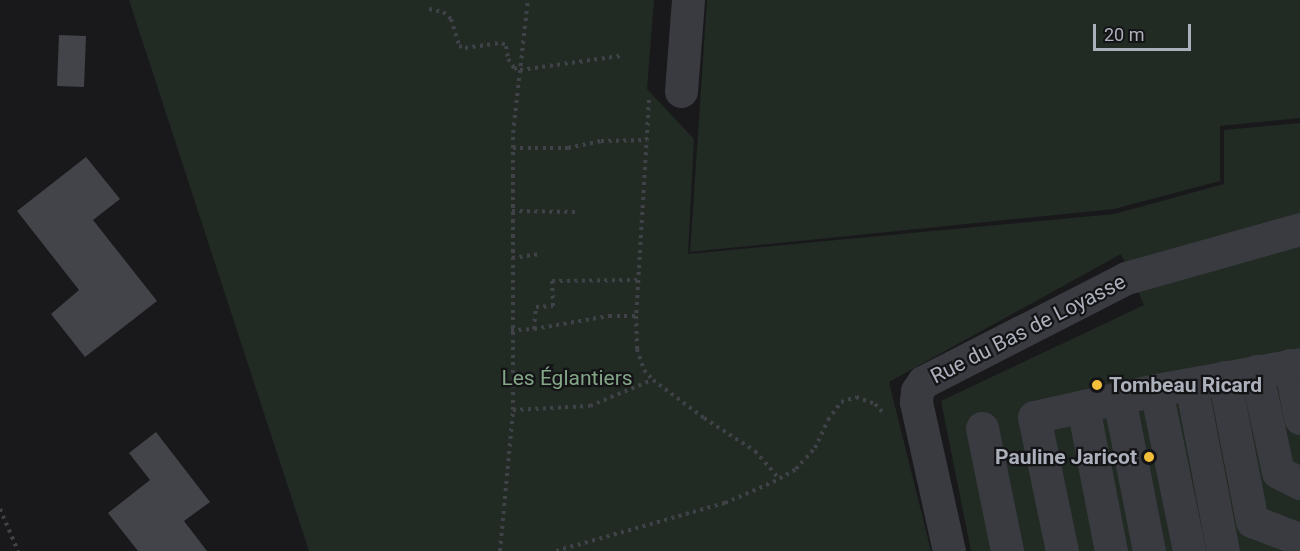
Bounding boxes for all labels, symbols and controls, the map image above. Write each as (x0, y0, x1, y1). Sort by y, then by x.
scale bar (1096, 12, 1194, 50)
text: 20 m (1104, 24, 1144, 45)
street label: Rue du Bas de Loyasse (926, 269, 1130, 389)
park label: Les Églantiers (501, 365, 633, 391)
place label: Tombeau Ricard (1109, 372, 1262, 398)
marker: Tombeau Ricard (1090, 378, 1104, 392)
place label: Pauline Jaricot (995, 444, 1137, 470)
marker: Pauline Jaricot (1142, 450, 1156, 464)

